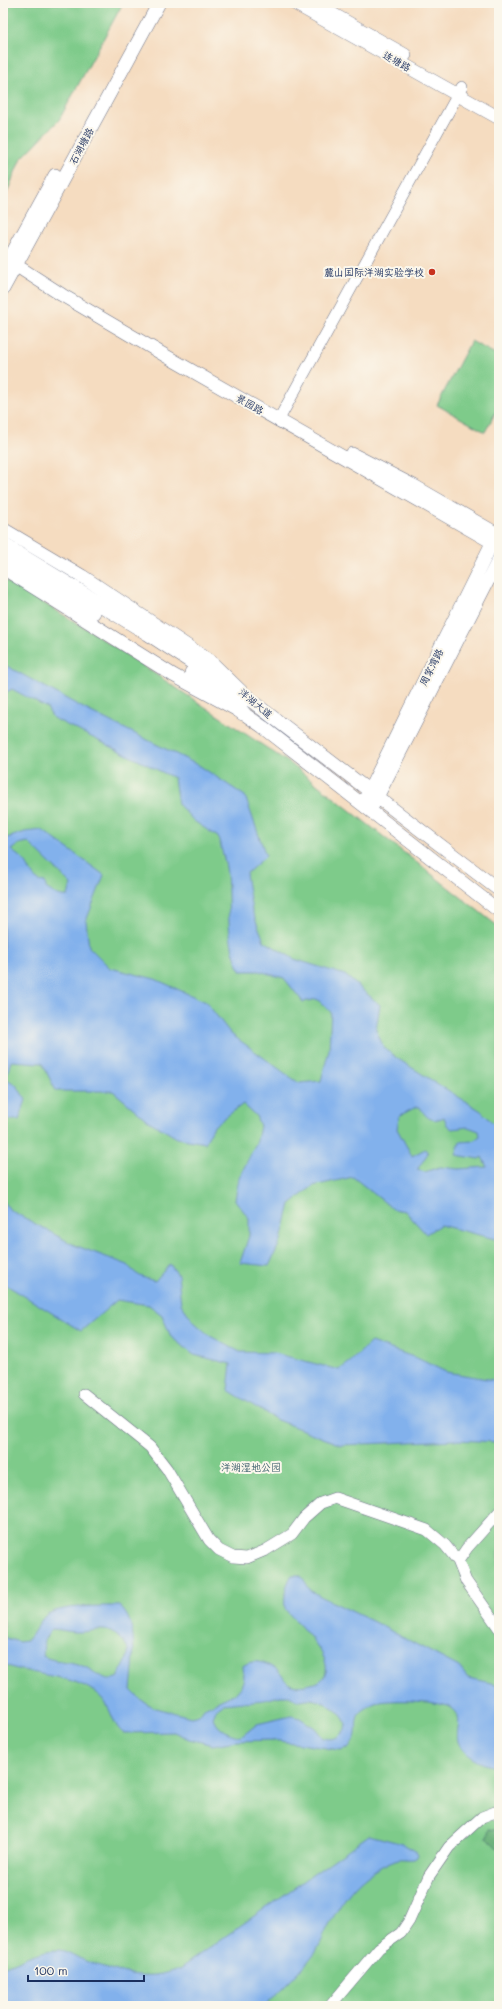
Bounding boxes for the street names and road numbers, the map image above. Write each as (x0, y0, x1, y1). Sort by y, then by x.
street label: 连塘路 (380, 48, 414, 74)
street label: 石湖塘路 (65, 125, 97, 167)
street label: 景园路 (234, 390, 266, 418)
street label: 周家湾路 (416, 646, 446, 688)
street label: 洋湖大道 (236, 685, 276, 721)

